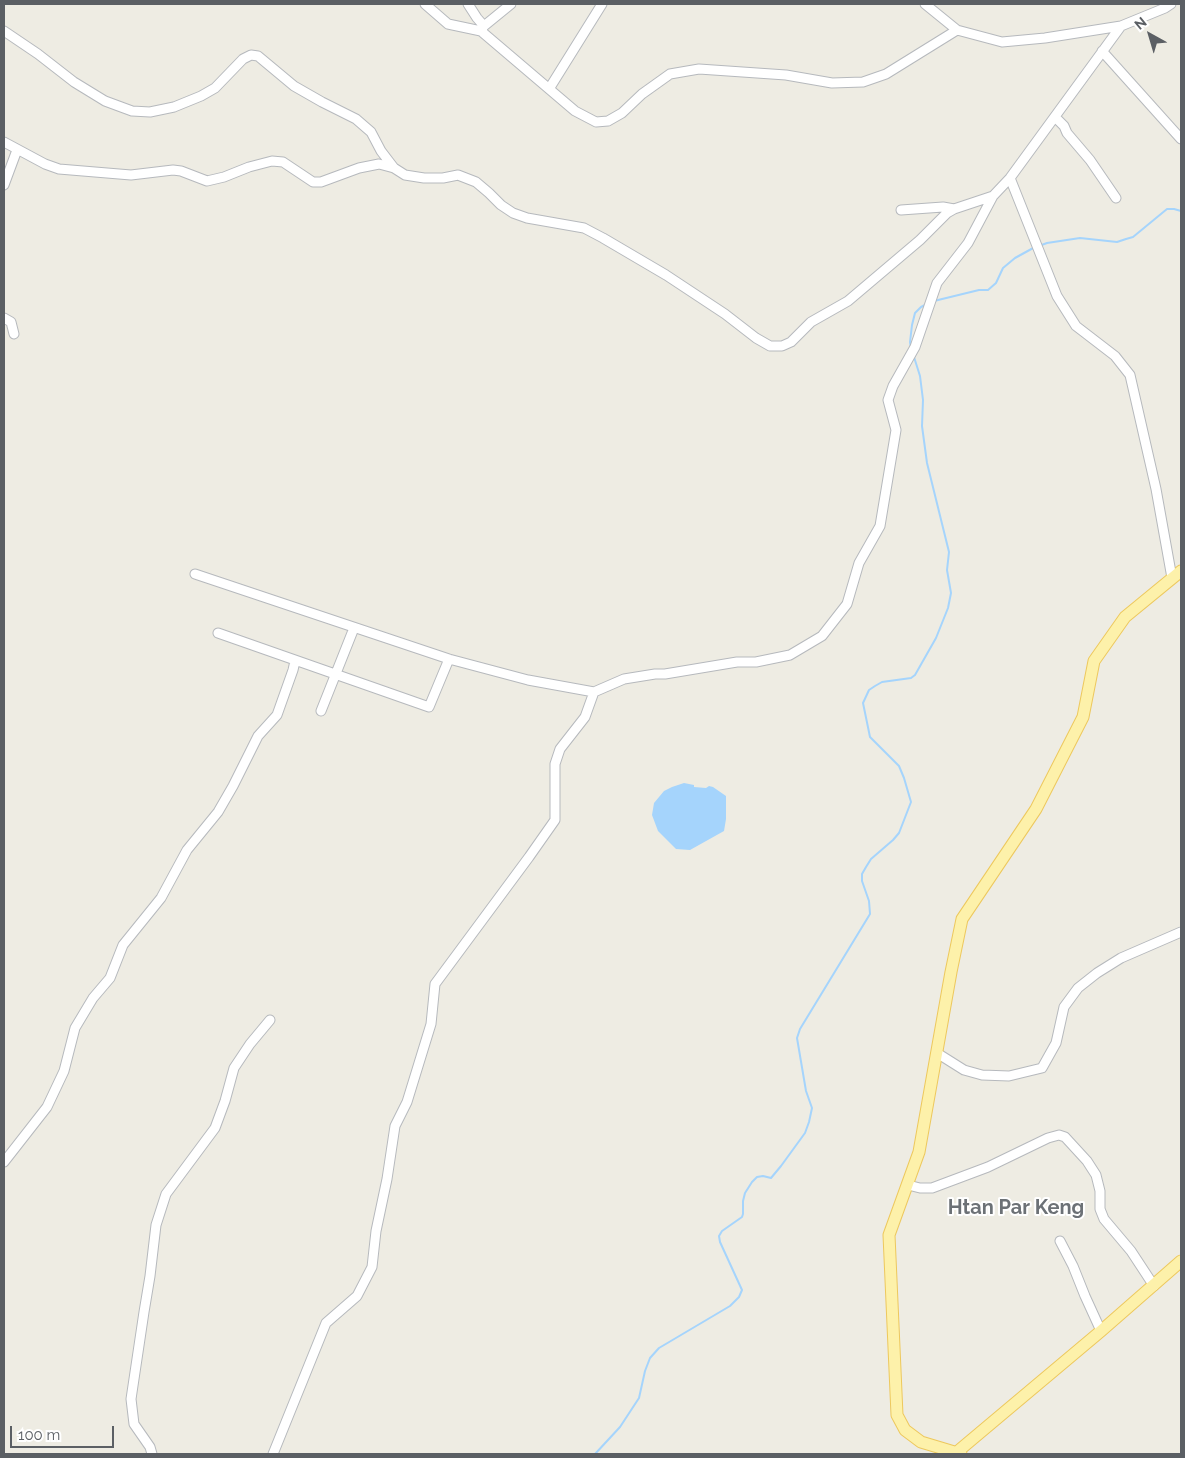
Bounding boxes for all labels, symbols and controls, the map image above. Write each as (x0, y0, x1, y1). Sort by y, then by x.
north arrow (1125, 10, 1175, 60)
text: N (1131, 14, 1150, 33)
district label: Htan Par Keng (948, 1196, 1084, 1220)
scale bar (12, 1416, 116, 1448)
text: 100 m (18, 1426, 60, 1444)

